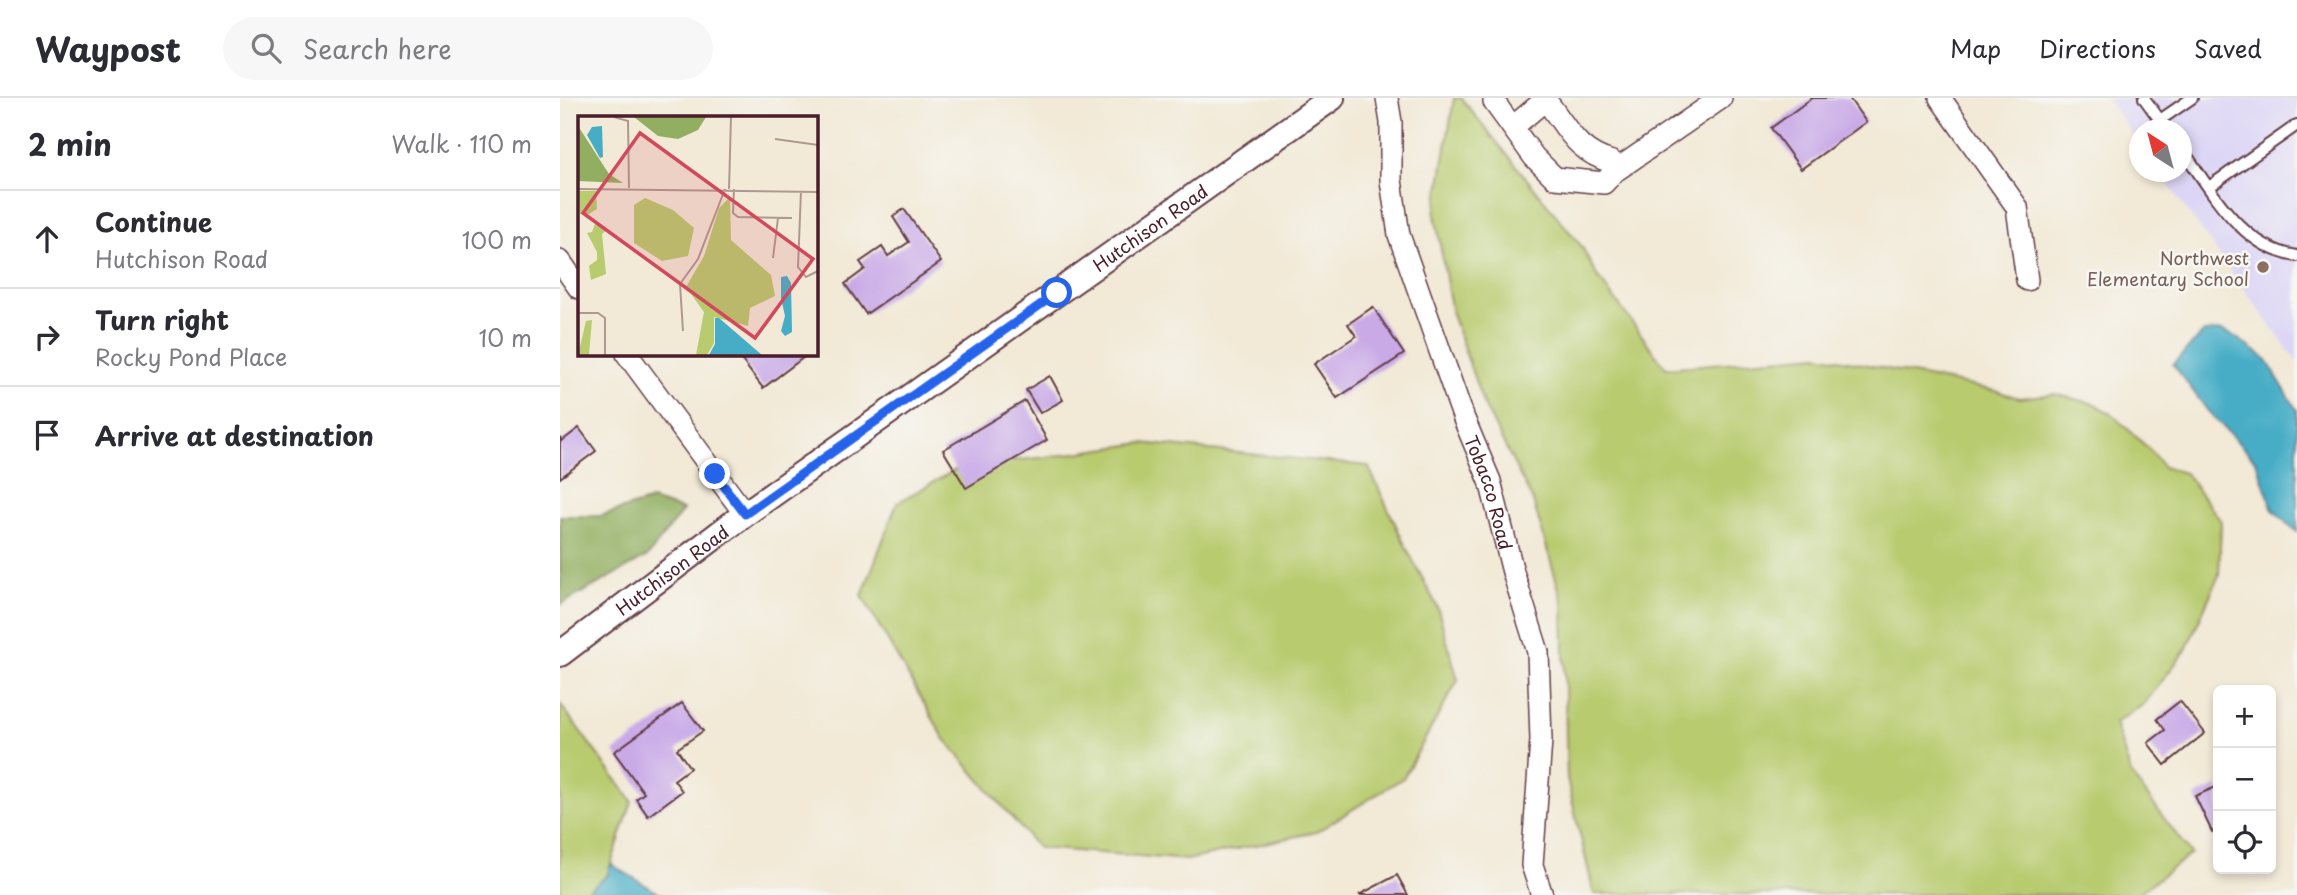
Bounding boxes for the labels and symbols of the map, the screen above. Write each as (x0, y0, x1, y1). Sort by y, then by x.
inset map (578, 116, 817, 355)
north arrow (2129, 119, 2192, 182)
street label: Hutchison Road (1087, 177, 1213, 277)
place label: Northwest Elementary School (2087, 244, 2249, 292)
marker: Northwest Elementary School (2255, 259, 2271, 275)
route start (1041, 277, 1072, 308)
street label: Tobacco Road (1459, 431, 1520, 553)
route end (699, 458, 730, 489)
street label: Hutchison Road (609, 518, 734, 621)

